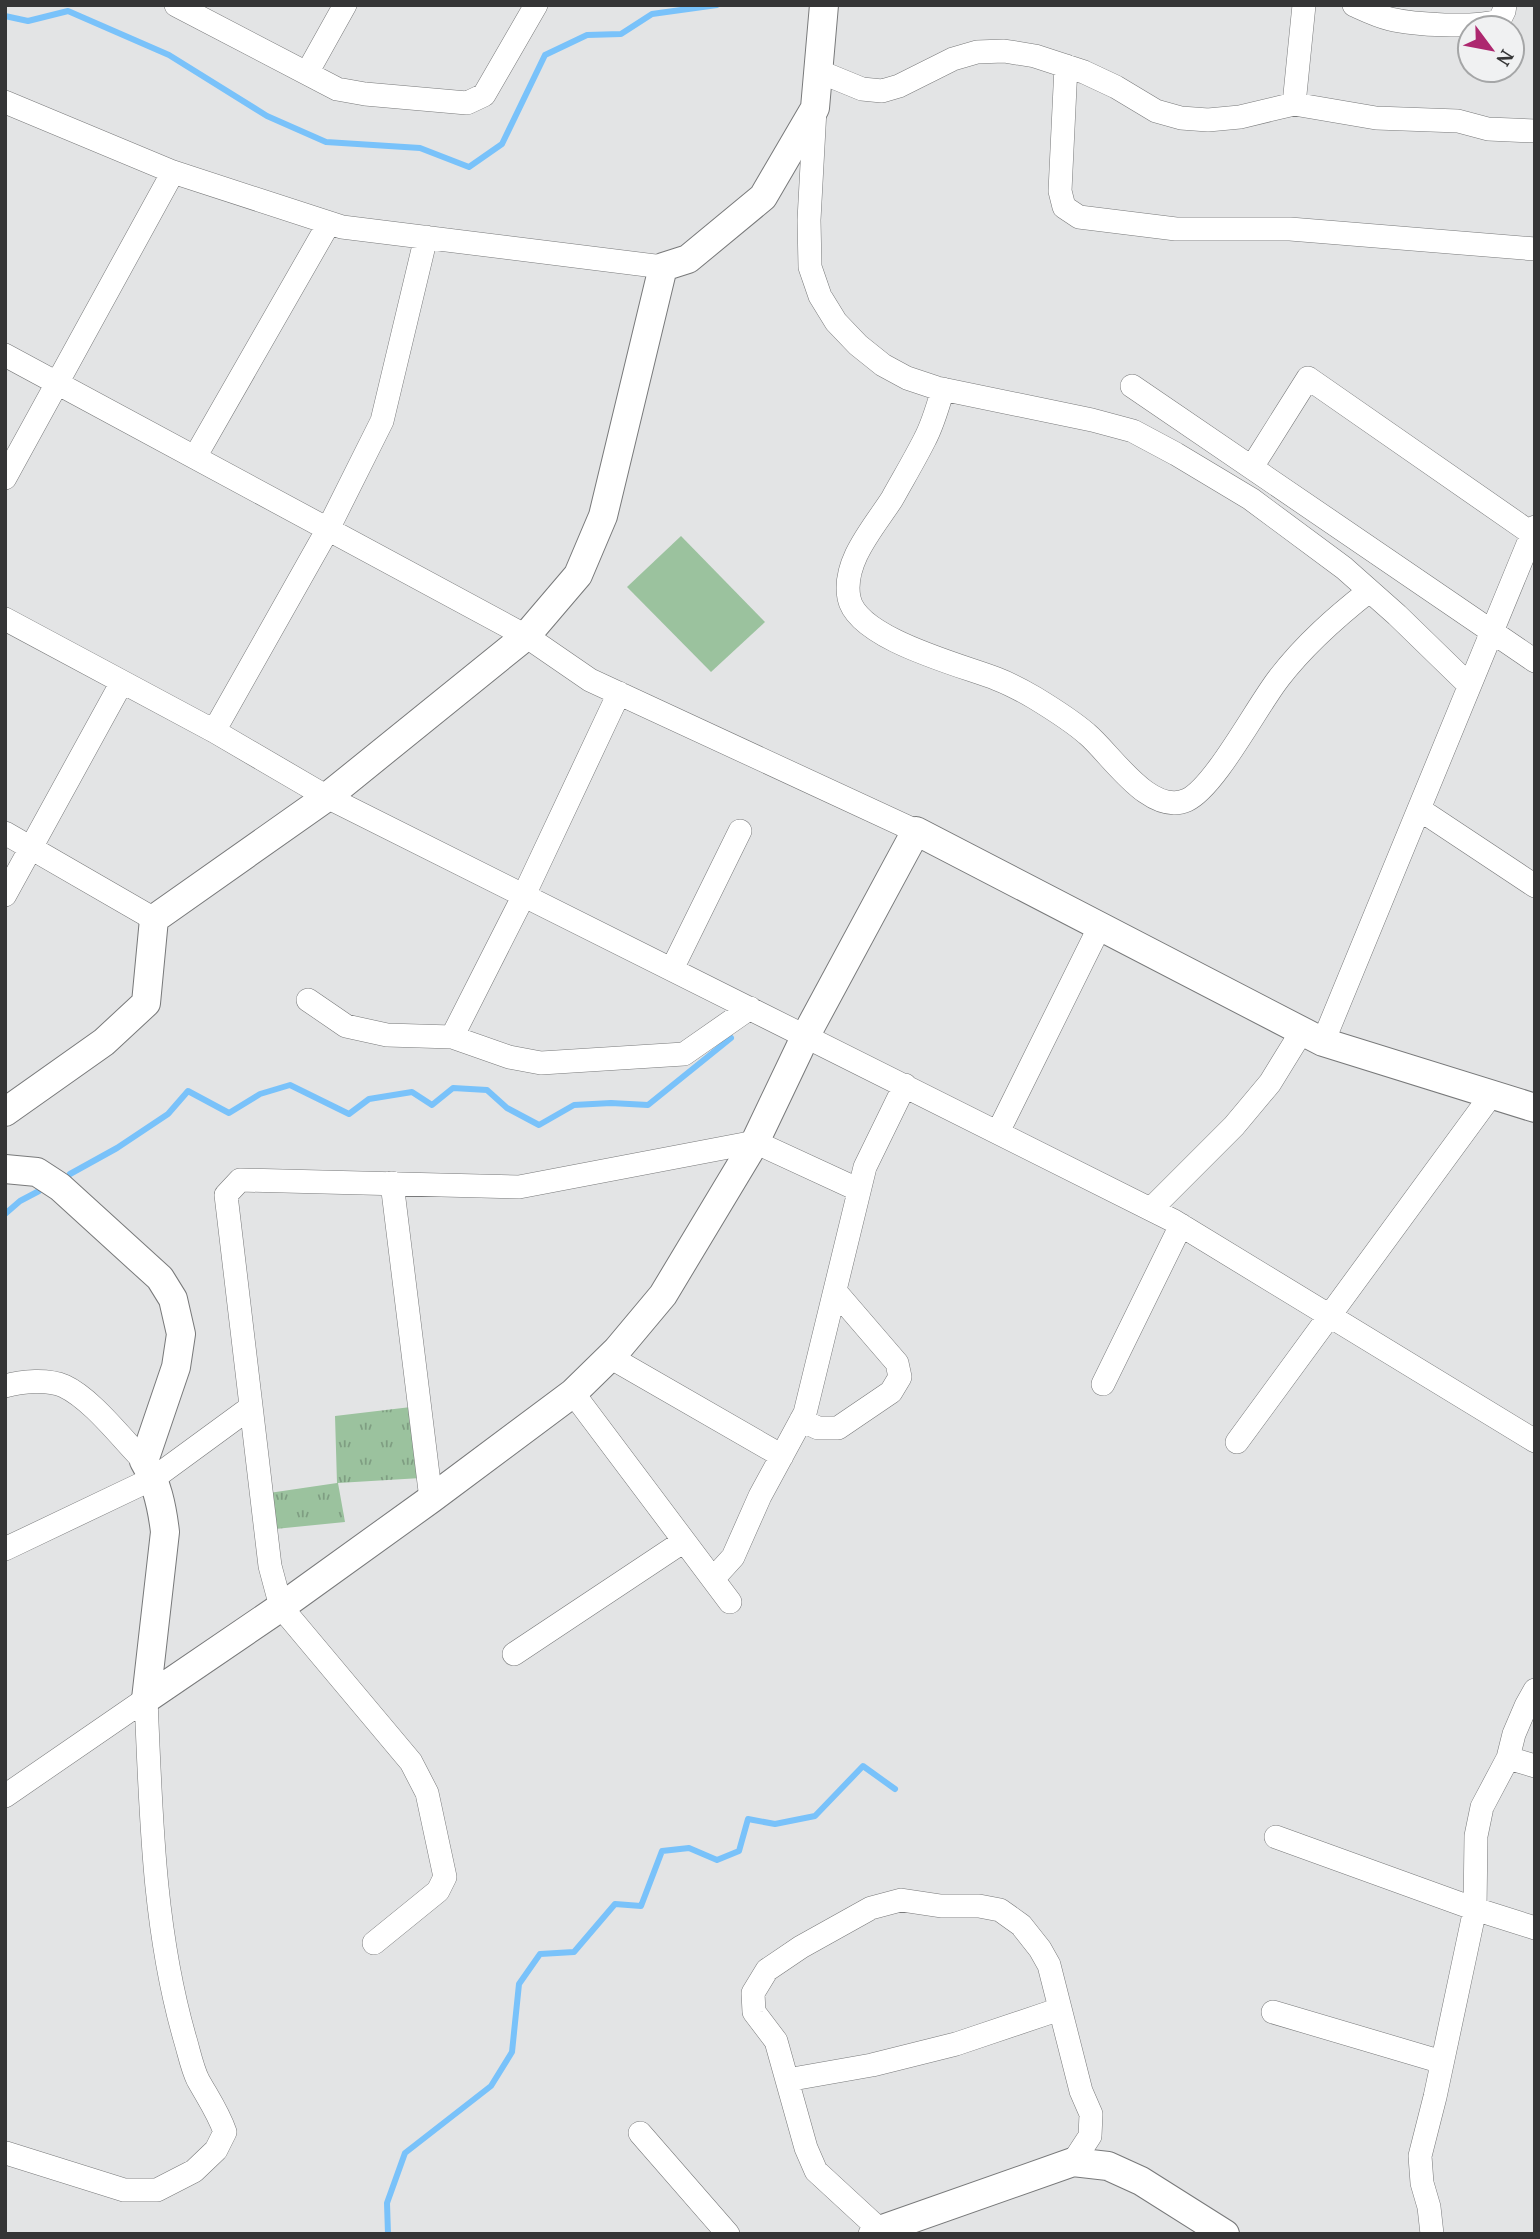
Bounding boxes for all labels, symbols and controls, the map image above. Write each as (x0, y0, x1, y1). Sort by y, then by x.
north arrow (1456, 14, 1526, 84)
text: N (1491, 46, 1520, 72)

